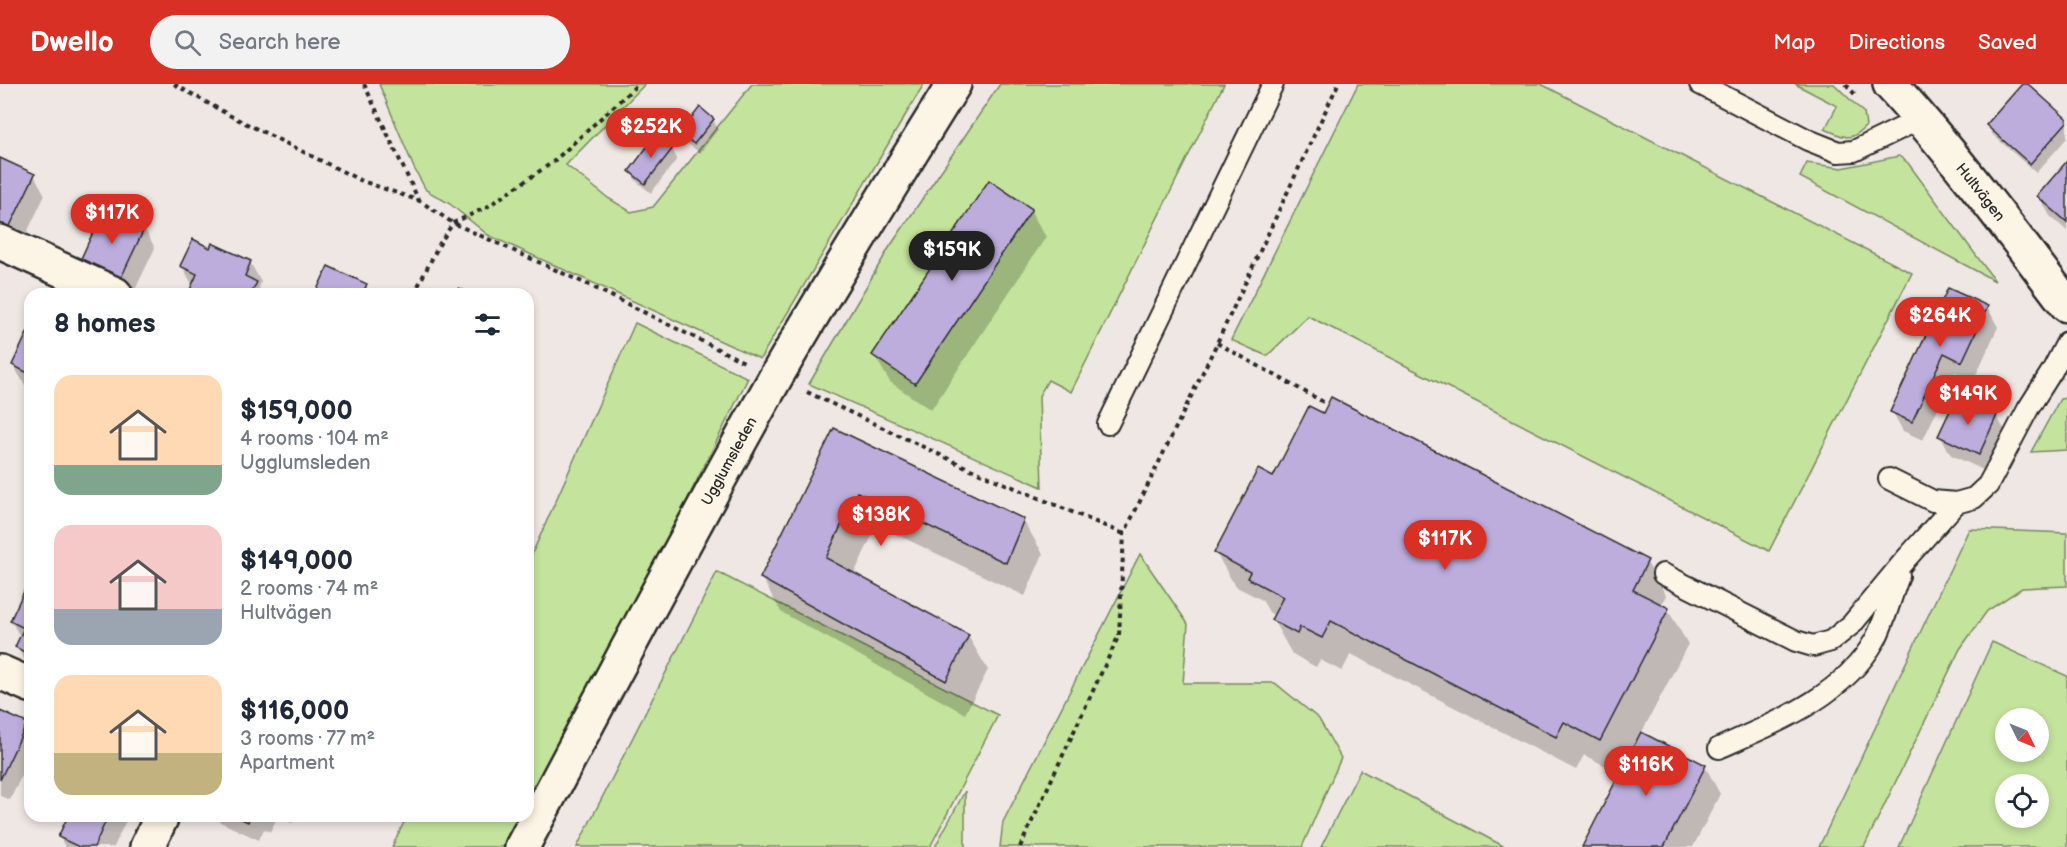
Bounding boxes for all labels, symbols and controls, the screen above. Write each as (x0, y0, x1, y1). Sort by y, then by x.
search box (150, 15, 570, 69)
text: Dwello (30, 26, 114, 59)
icon: search (171, 26, 204, 59)
text: Search here (219, 29, 341, 56)
text: Map (1773, 30, 1816, 55)
text: Directions (1849, 30, 1945, 55)
text: Saved (1978, 30, 2037, 55)
pin: $252K (609, 108, 693, 159)
text: $252K (620, 115, 682, 139)
street label: Hultvägen (1951, 159, 2009, 225)
pin: $117K (70, 194, 154, 245)
text: $117K (85, 201, 139, 225)
pin: $159K (910, 231, 994, 282)
text: $159K (923, 238, 981, 262)
pin: $264K (1898, 297, 1982, 348)
text: $264K (1909, 304, 1971, 328)
icon: filters (471, 308, 504, 341)
text: 8 homes (54, 309, 156, 340)
pin: $149K (1926, 375, 2010, 426)
text: $149K (1939, 382, 1997, 406)
text: $159,000 (240, 396, 353, 427)
icon: home (102, 399, 174, 471)
street label: Ugglumsleden (698, 414, 762, 509)
text: 4 rooms · 104 m² (240, 427, 389, 451)
text: Ugglumsleden (240, 451, 371, 475)
pin: $138K (839, 496, 923, 547)
text: $138K (852, 503, 910, 527)
pin: $117K (1403, 520, 1487, 571)
text: $117K (1418, 527, 1472, 551)
text: $149,000 (240, 546, 353, 577)
icon: home (102, 549, 174, 621)
text: 2 rooms · 74 m² (240, 577, 378, 601)
text: Hultvägen (240, 601, 332, 625)
text: $116,000 (240, 696, 349, 727)
icon: home (102, 699, 174, 771)
north arrow (1995, 708, 2049, 762)
map controls (1995, 708, 2049, 828)
text: 3 rooms · 77 m² (240, 727, 375, 751)
pin: $116K (1604, 746, 1688, 797)
text: Apartment (240, 751, 335, 775)
text: $116K (1618, 753, 1674, 777)
button: locate (1995, 774, 2049, 828)

